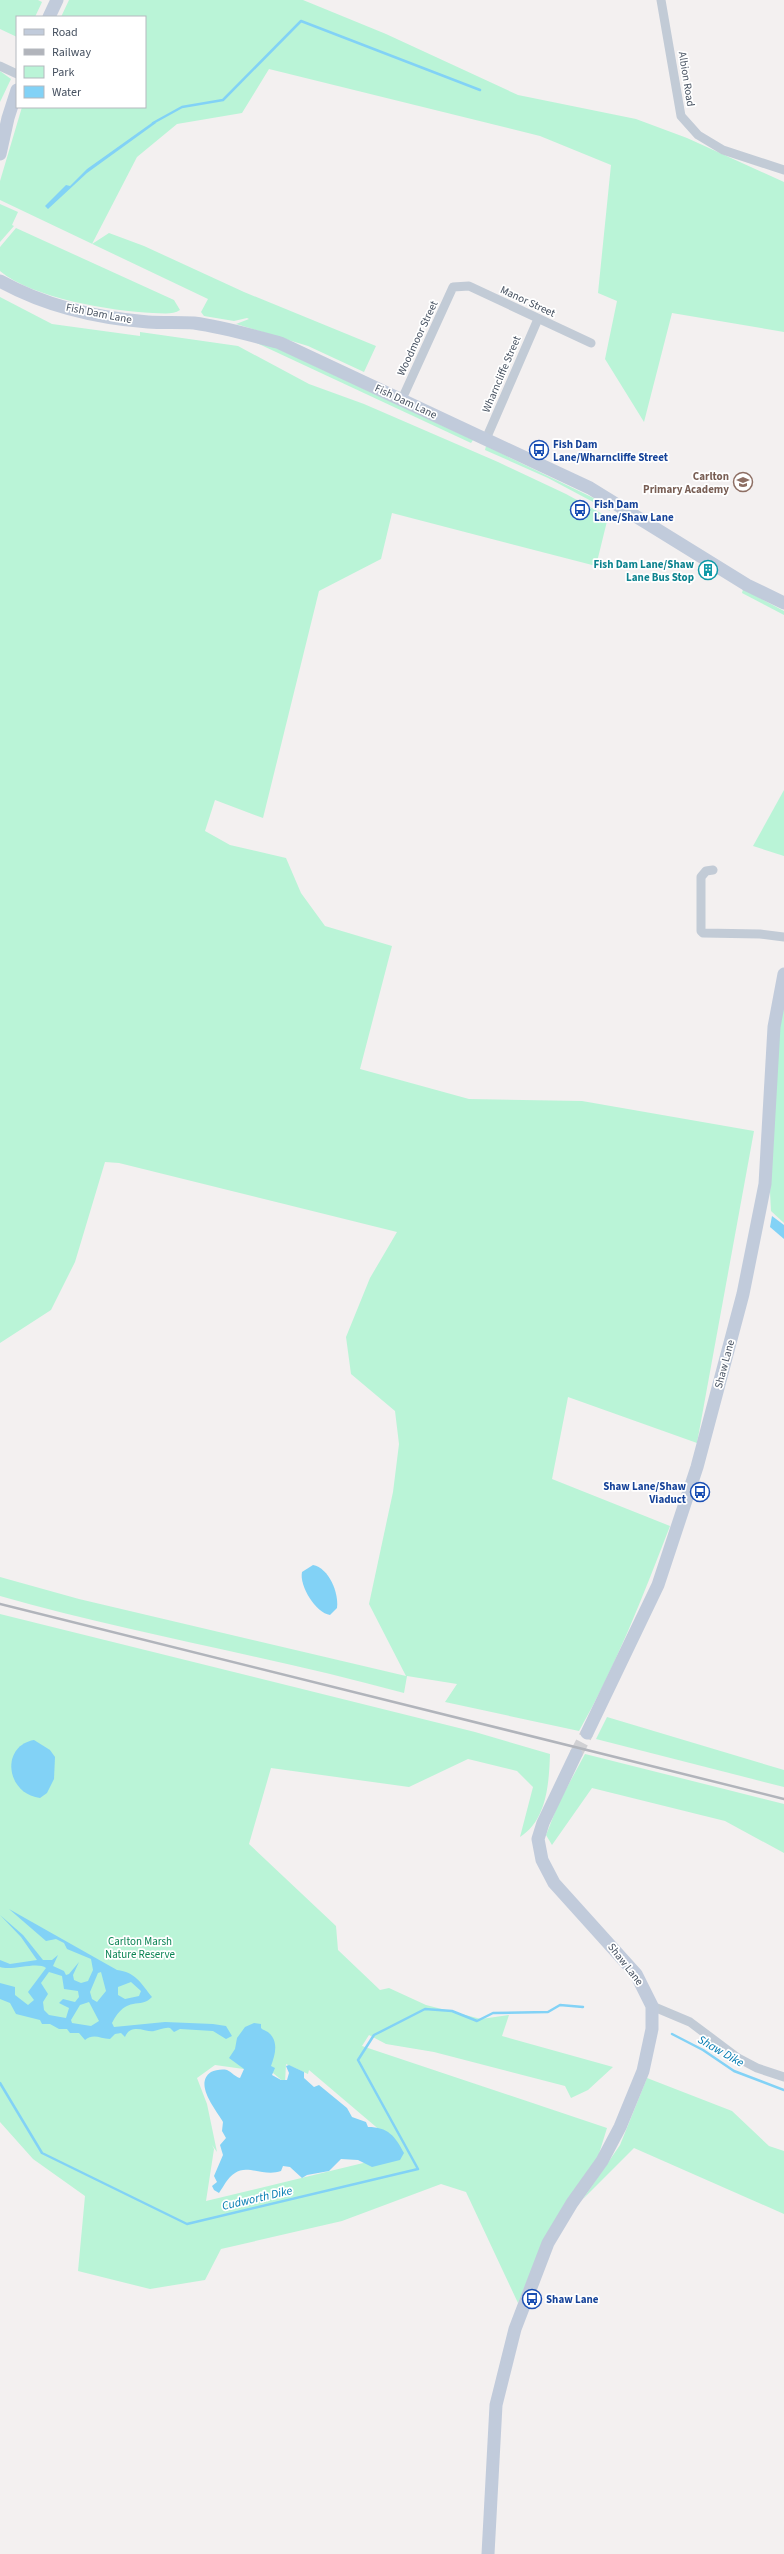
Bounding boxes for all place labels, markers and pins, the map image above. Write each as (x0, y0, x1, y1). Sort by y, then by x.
place label: Fish Dam Lane/Wharncliffe Street (553, 437, 669, 465)
bus stop icon: Fish Dam Lane/Wharncliffe Street (528, 439, 550, 461)
place label: Carlton Primary Academy (643, 469, 729, 497)
school or university icon: Carlton Primary Academy (732, 471, 754, 493)
place label: Fish Dam Lane/Shaw Lane (594, 497, 674, 525)
bus stop icon: Fish Dam Lane/Shaw Lane (569, 499, 591, 521)
place label: Fish Dam Lane/Shaw Lane Bus Stop (593, 557, 694, 585)
building icon: Fish Dam Lane/Shaw Lane Bus Stop (697, 559, 719, 581)
place label: Shaw Lane/Shaw Viaduct (603, 1479, 687, 1507)
bus stop icon: Shaw Lane/Shaw Viaduct (689, 1481, 711, 1503)
bus stop icon: Shaw Lane (521, 2288, 543, 2310)
place label: Shaw Lane (546, 2292, 599, 2307)

